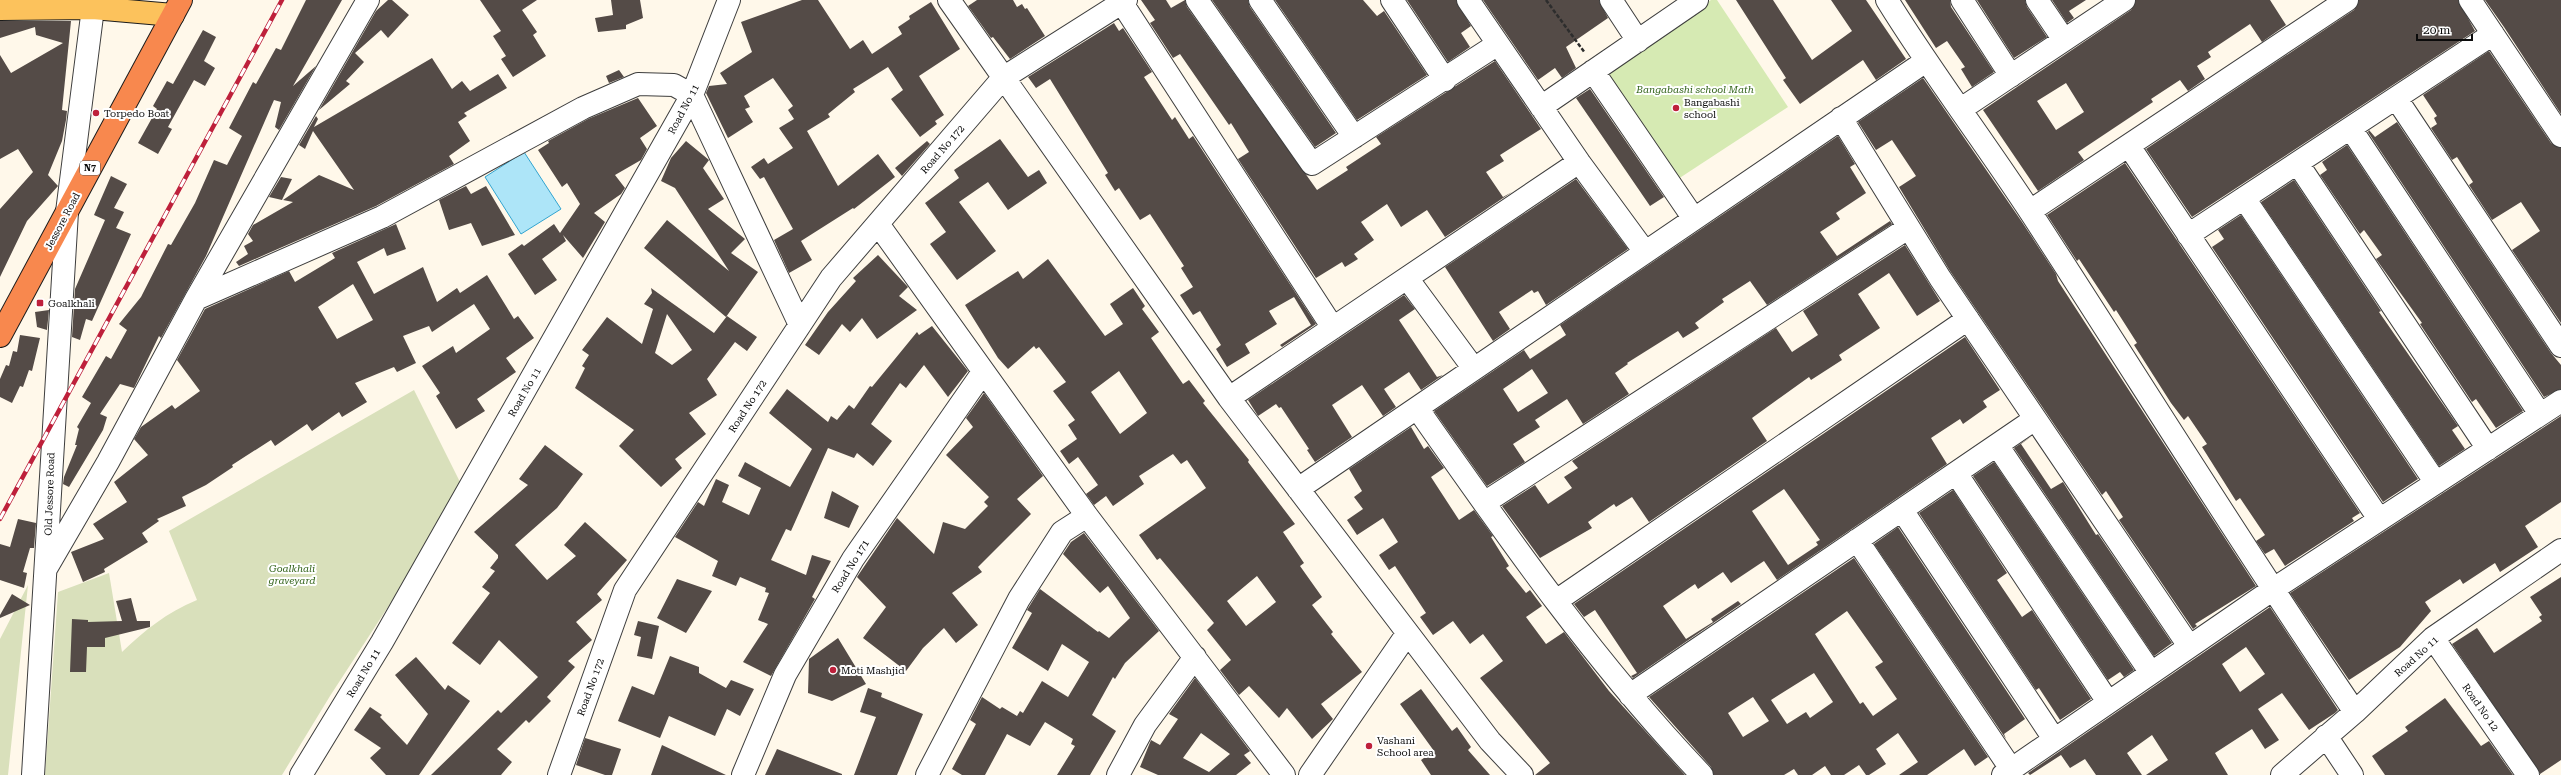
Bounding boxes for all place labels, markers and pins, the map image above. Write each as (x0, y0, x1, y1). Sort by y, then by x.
place label: Bangabashi school (1684, 97, 1740, 120)
marker: Bangabashi school (1671, 103, 1681, 113)
marker: Torpedo Boat (91, 108, 101, 118)
place label: Torpedo Boat (104, 108, 170, 119)
marker: Goalkhali (35, 298, 45, 308)
place label: Goalkhali (48, 298, 95, 309)
marker: Moti Mashjid (828, 665, 838, 675)
place label: Moti Mashjid (841, 665, 905, 676)
place label: Vashani School area (1377, 735, 1434, 758)
marker: Vashani School area (1364, 741, 1374, 751)

